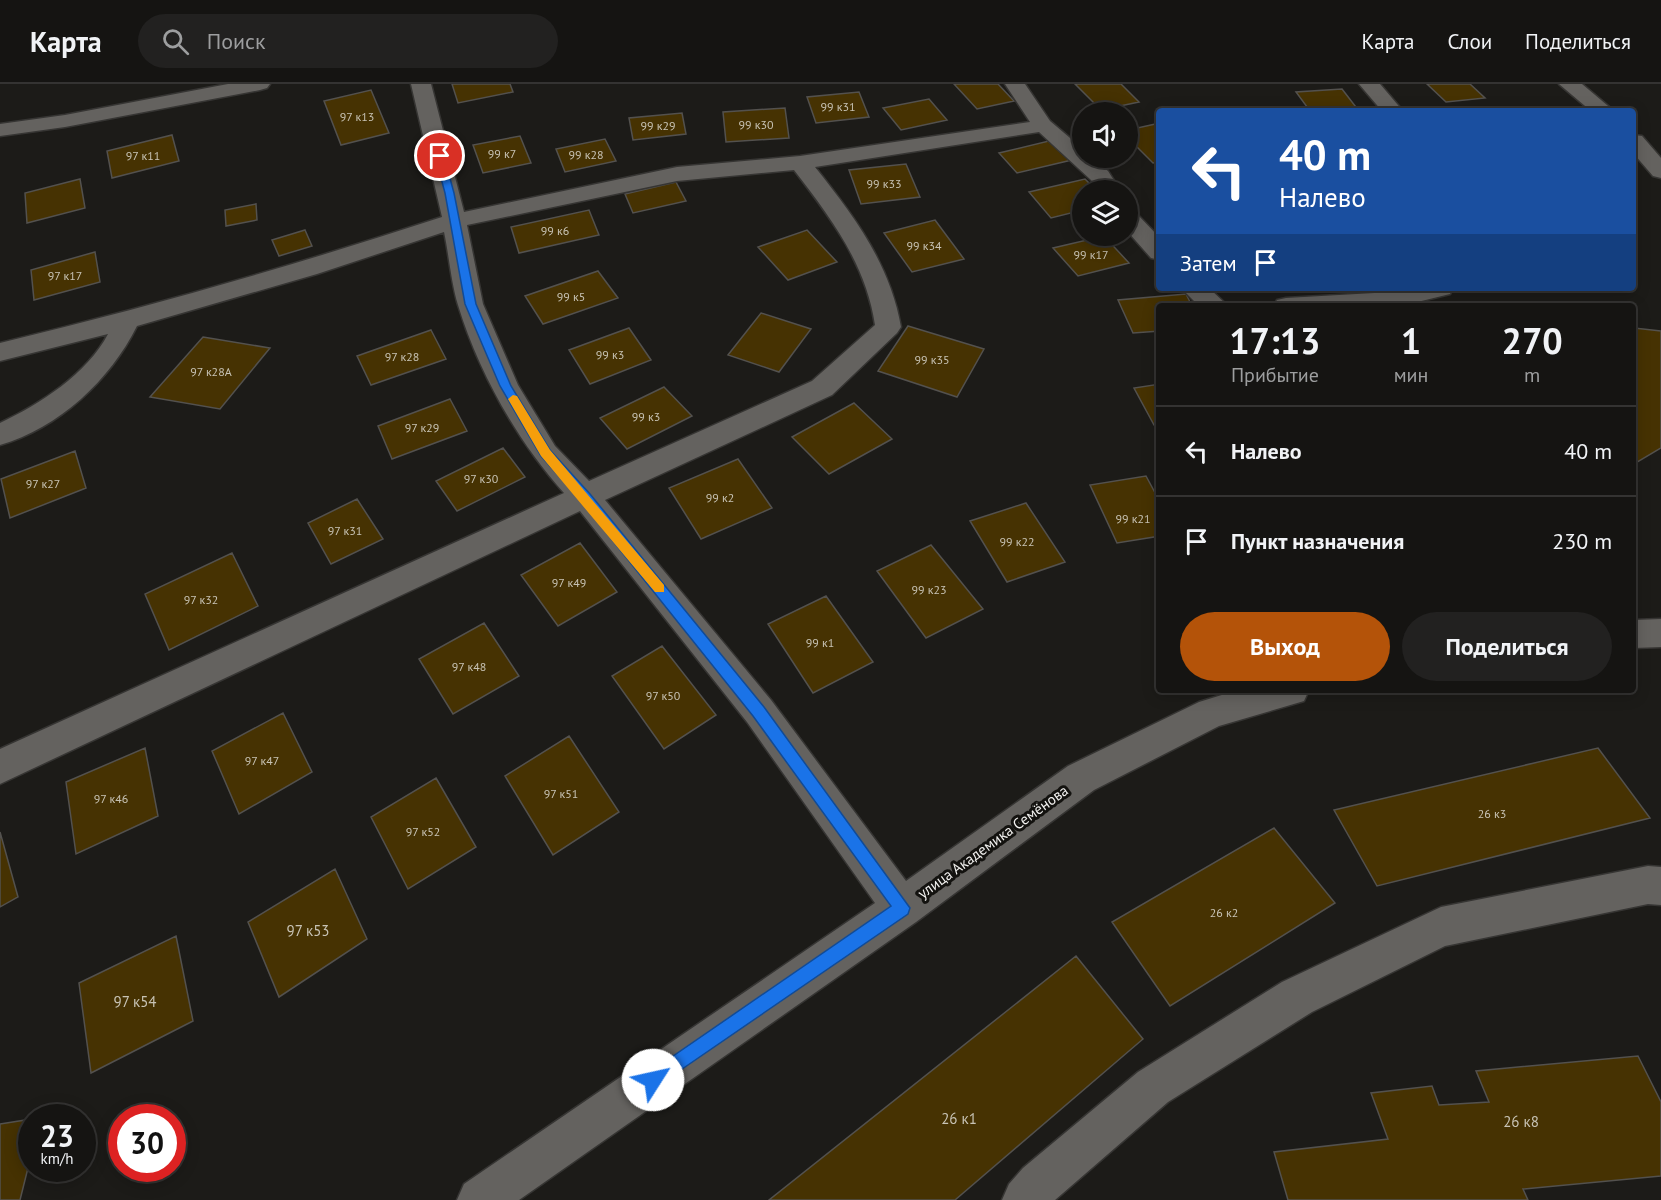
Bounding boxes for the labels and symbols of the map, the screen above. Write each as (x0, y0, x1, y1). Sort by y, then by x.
house number: 99 к31 (820, 99, 856, 114)
house number: 97 к13 (340, 109, 374, 124)
house number: 99 к30 (738, 117, 774, 132)
house number: 99 к29 (640, 118, 676, 133)
pin (414, 130, 465, 181)
house number: 99 к7 (488, 146, 516, 161)
house number: 99 к28 (568, 147, 604, 162)
house number: 97 к11 (126, 148, 160, 163)
house number: 99 к33 (866, 176, 902, 191)
house number: 99 к6 (541, 223, 569, 238)
house number: 99 к34 (906, 238, 942, 253)
house number: 99 к17 (1073, 247, 1109, 262)
house number: 97 к17 (48, 268, 82, 283)
house number: 99 к5 (557, 289, 585, 304)
house number: 99 к3 (596, 347, 624, 362)
house number: 97 к28 (385, 349, 419, 364)
house number: 99 к35 (914, 352, 950, 367)
house number: 97 к28А (190, 364, 232, 379)
house number: 99 к3 (632, 409, 660, 424)
house number: 97 к29 (405, 420, 439, 435)
house number: 97 к30 (464, 471, 499, 486)
house number: 97 к27 (26, 476, 60, 491)
house number: 99 к2 (706, 490, 734, 505)
house number: 99 к21 (1115, 511, 1151, 526)
house number: 97 к31 (328, 523, 362, 538)
house number: 99 к22 (999, 534, 1035, 549)
house number: 97 к49 (552, 575, 586, 590)
house number: 99 к23 (911, 582, 947, 597)
house number: 97 к32 (184, 592, 218, 607)
house number: 99 к1 (806, 635, 834, 650)
house number: 97 к48 (452, 659, 486, 674)
house number: 97 к50 (646, 688, 681, 703)
house number: 97 к47 (245, 753, 279, 768)
street label: улица Академика Семёнова (914, 781, 1072, 903)
house number: 97 к51 (544, 786, 578, 801)
house number: 97 к46 (94, 791, 128, 806)
house number: 26 к3 (1478, 806, 1506, 821)
house number: 97 к52 (406, 824, 440, 839)
house number: 26 к2 (1210, 905, 1238, 920)
house number: 97 к53 (286, 921, 330, 940)
house number: 97 к54 (113, 992, 157, 1011)
position arrow (621, 1048, 685, 1112)
speed limit sign: 30 (108, 1104, 186, 1182)
house number: 26 к1 (941, 1109, 977, 1128)
house number: 26 к8 (1503, 1112, 1539, 1131)

